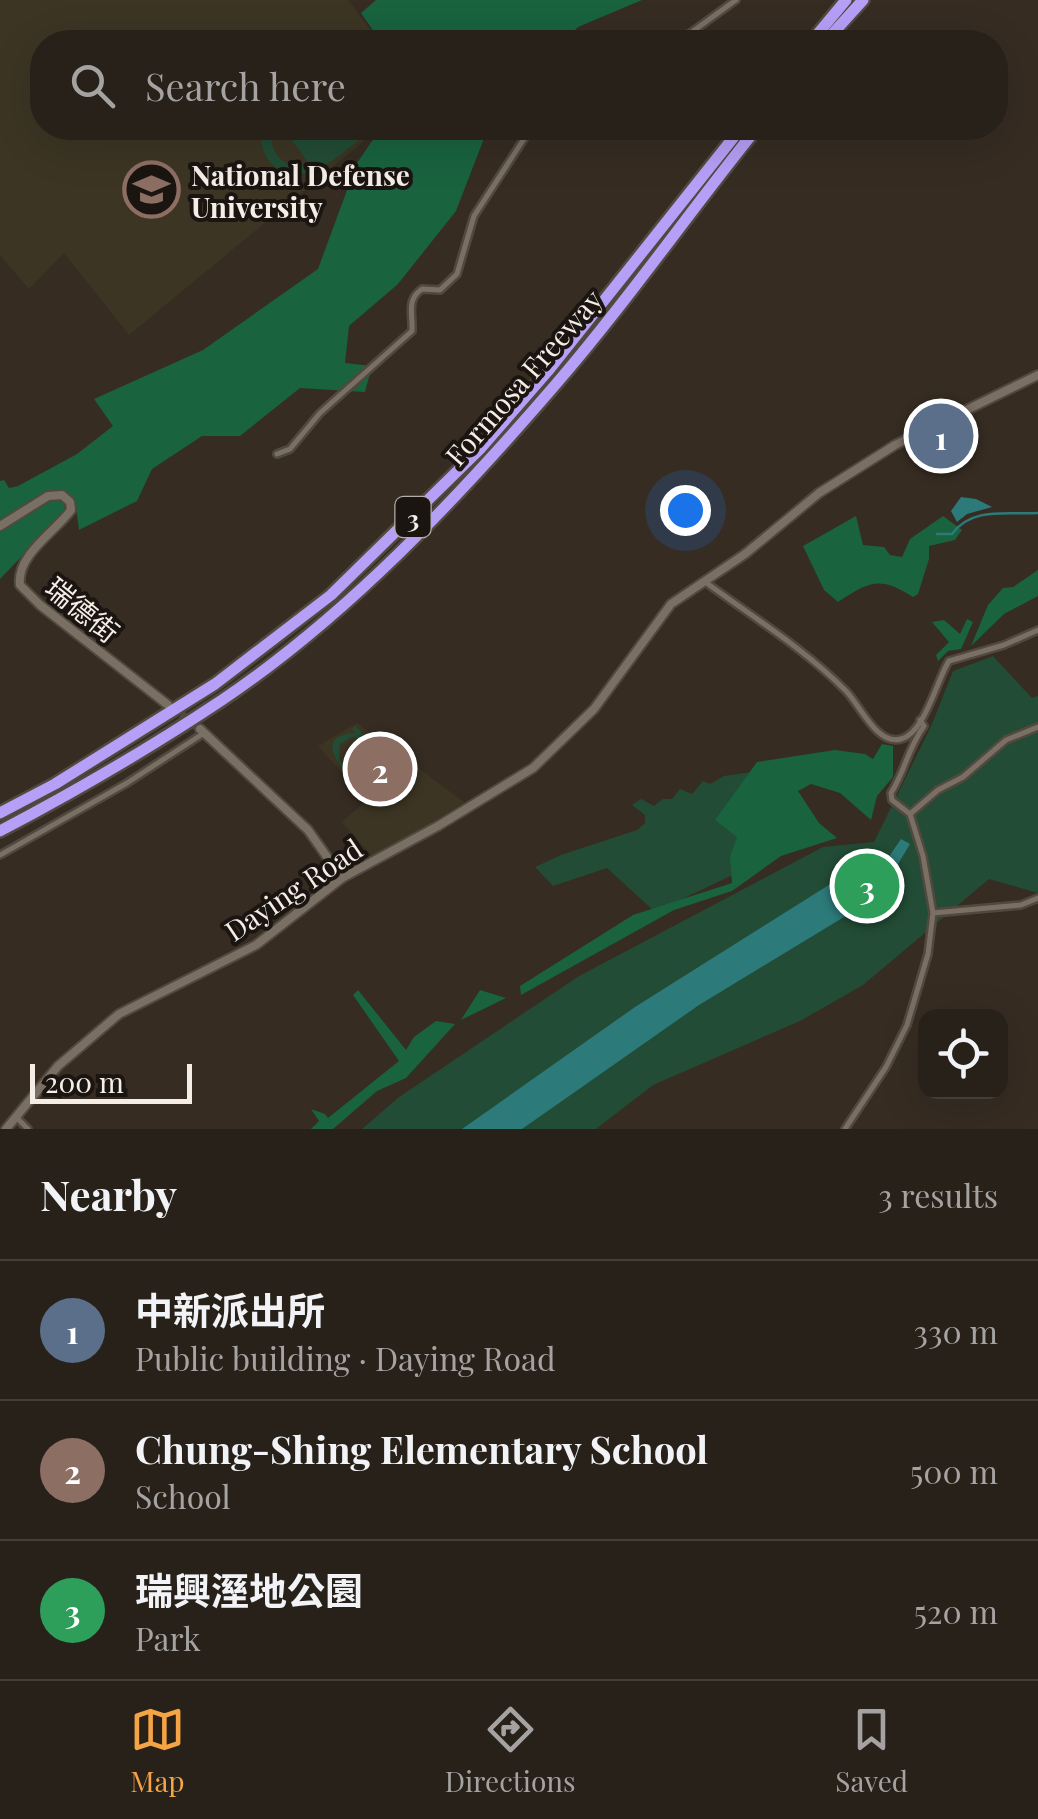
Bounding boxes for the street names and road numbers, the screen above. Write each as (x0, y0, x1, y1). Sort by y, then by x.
street label: Formosa Freeway (436, 281, 610, 473)
road number: 3 (396, 497, 430, 537)
street label: 瑞德街 (39, 568, 127, 650)
street label: Daying Road (217, 829, 369, 949)

